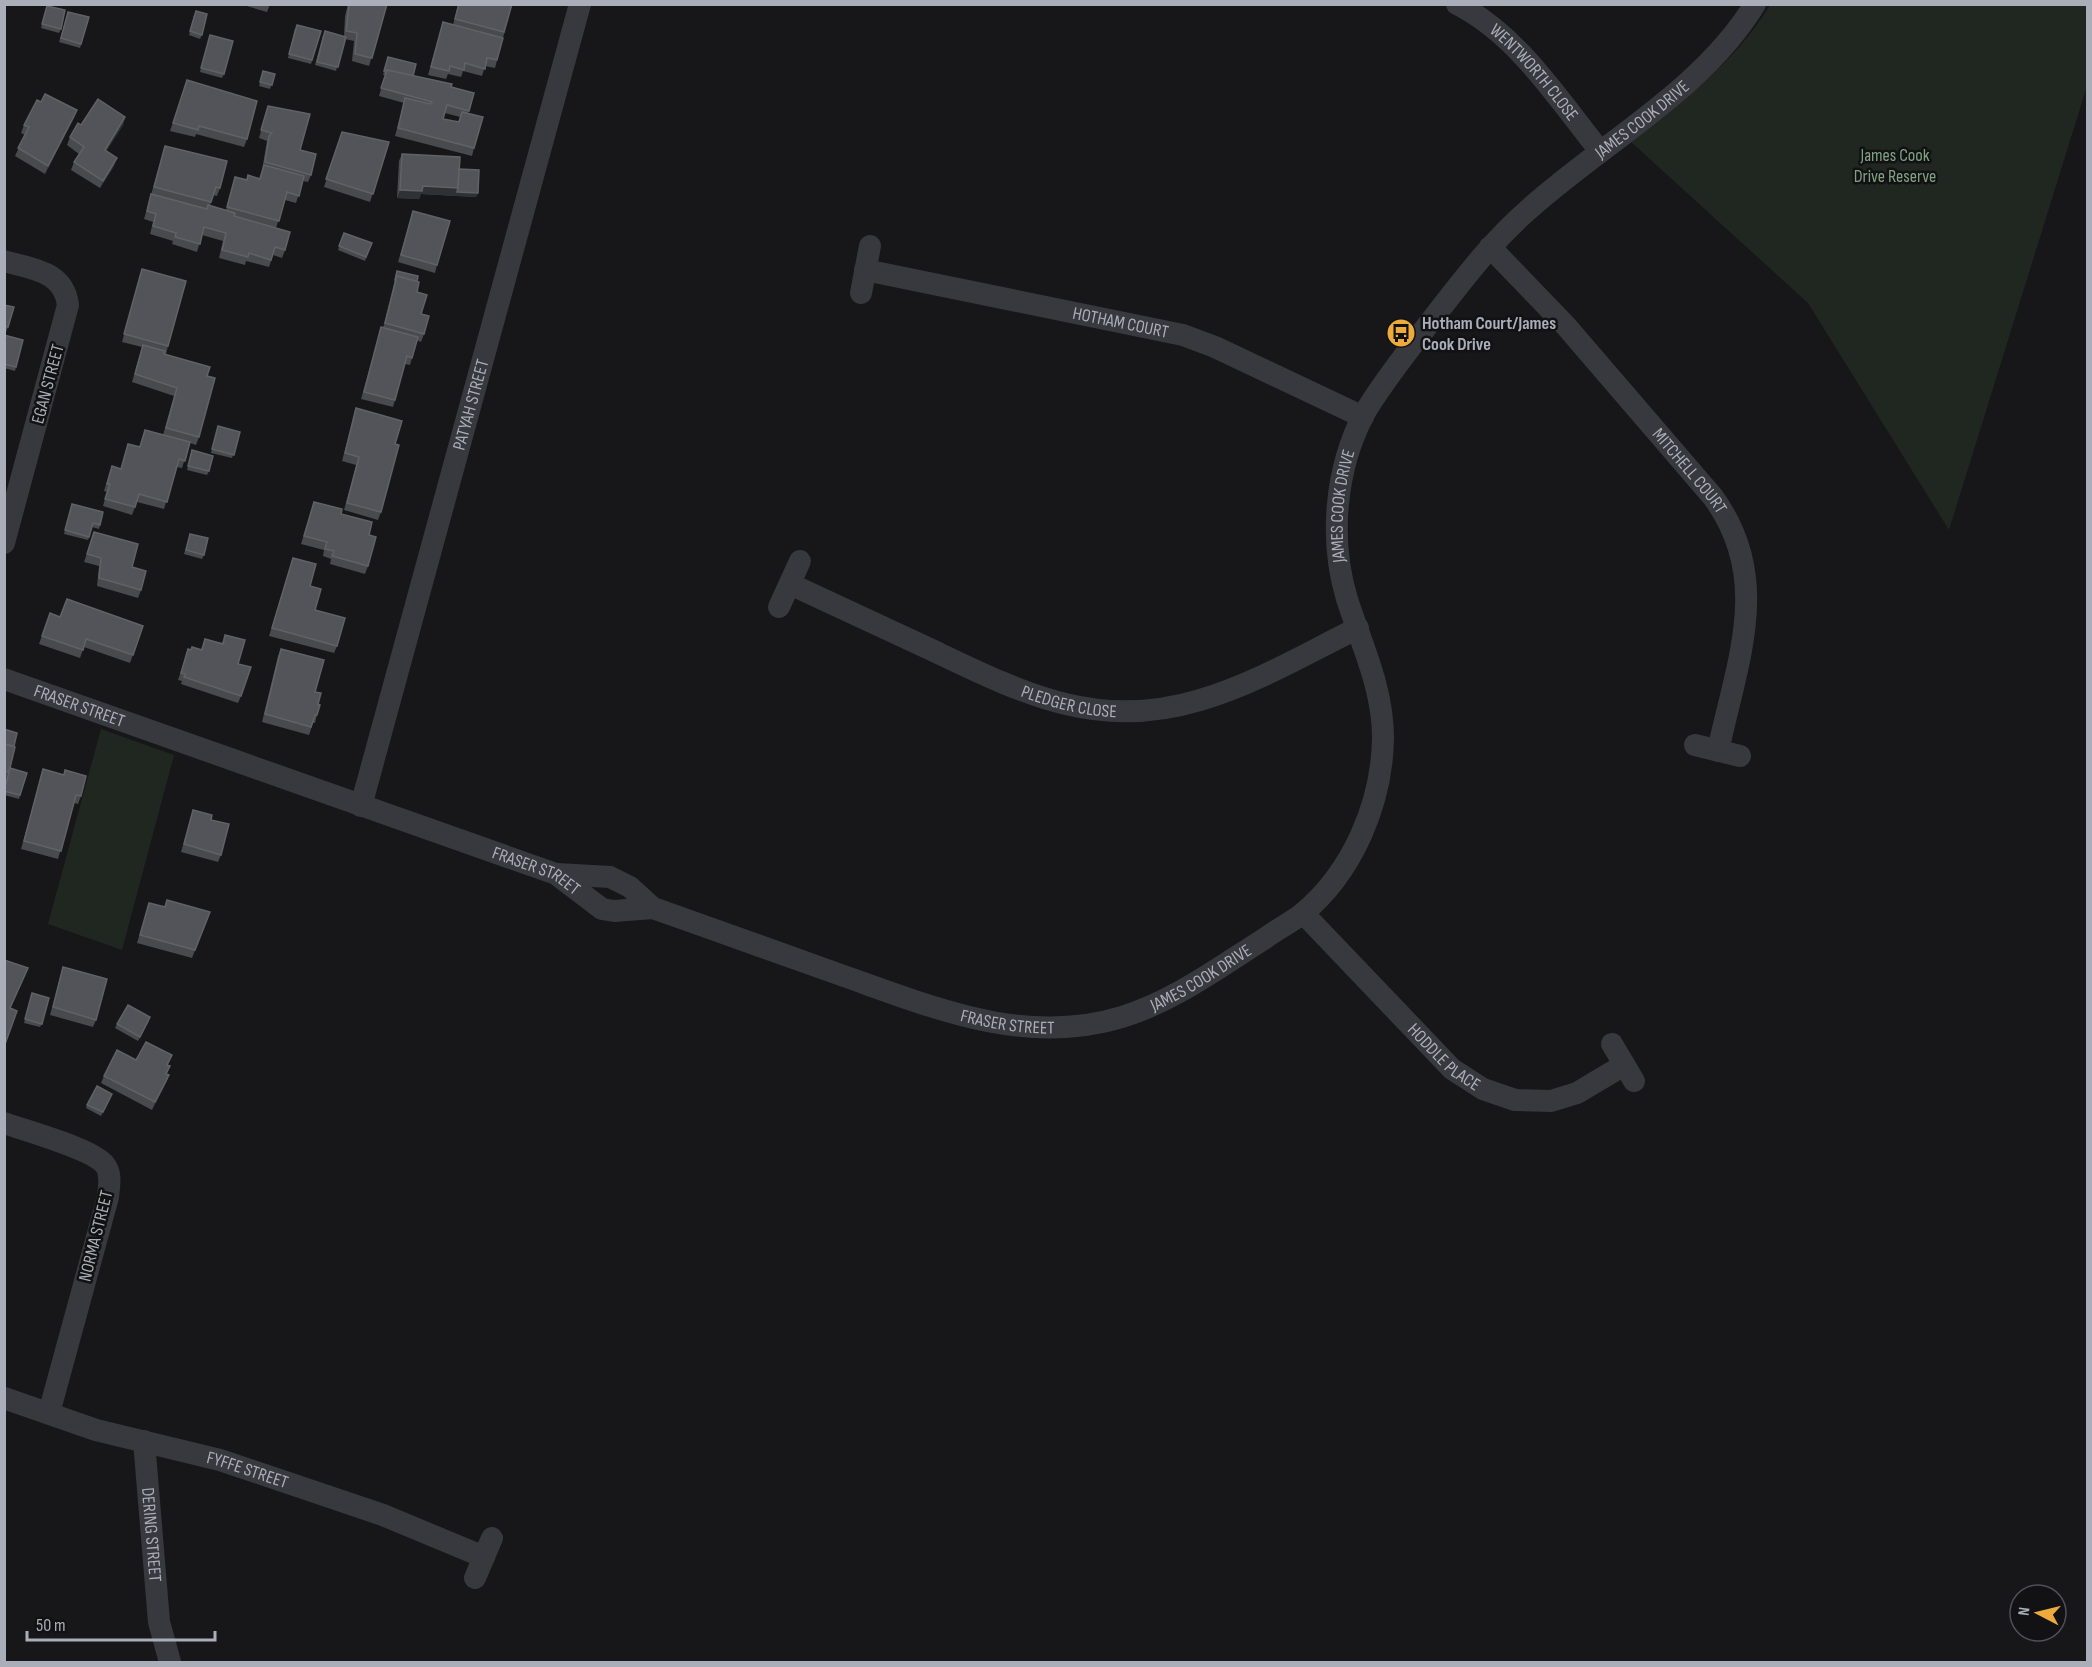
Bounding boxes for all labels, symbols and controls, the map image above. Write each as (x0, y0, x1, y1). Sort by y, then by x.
street label: WENTWORTH CLOSE (1486, 19, 1583, 125)
street label: JAMES COOK DRIVE (1590, 76, 1693, 163)
park label: James Cook Drive Reserve (1854, 145, 1936, 187)
street label: HOTHAM COURT (1071, 302, 1170, 342)
place label: Hotham Court/James Cook Drive (1422, 313, 1556, 355)
bus stop icon: Hotham Court/James Cook Drive (1385, 317, 1417, 349)
street label: EGAN STREET (27, 342, 69, 426)
street label: PATYAH STREET (448, 357, 493, 452)
street label: MITCHELL COURT (1648, 424, 1732, 517)
street label: JAMES COOK DRIVE (1326, 447, 1359, 565)
street label: FRASER STREET (31, 680, 128, 731)
street label: PLEDGER CLOSE (1019, 681, 1117, 722)
street label: FRASER STREET (490, 842, 585, 899)
street label: JAMES COOK DRIVE (1146, 940, 1255, 1016)
street label: FRASER STREET (958, 1005, 1055, 1038)
street label: HODDLE PLACE (1404, 1019, 1484, 1095)
street label: NORMA STREET (75, 1188, 117, 1284)
street label: FYFFE STREET (205, 1447, 291, 1493)
street label: DERING STREET (137, 1487, 166, 1583)
north arrow (2008, 1583, 2068, 1643)
scale bar (27, 1604, 214, 1642)
text: N (2015, 1606, 2035, 1617)
text: 50 m (36, 1615, 66, 1636)

